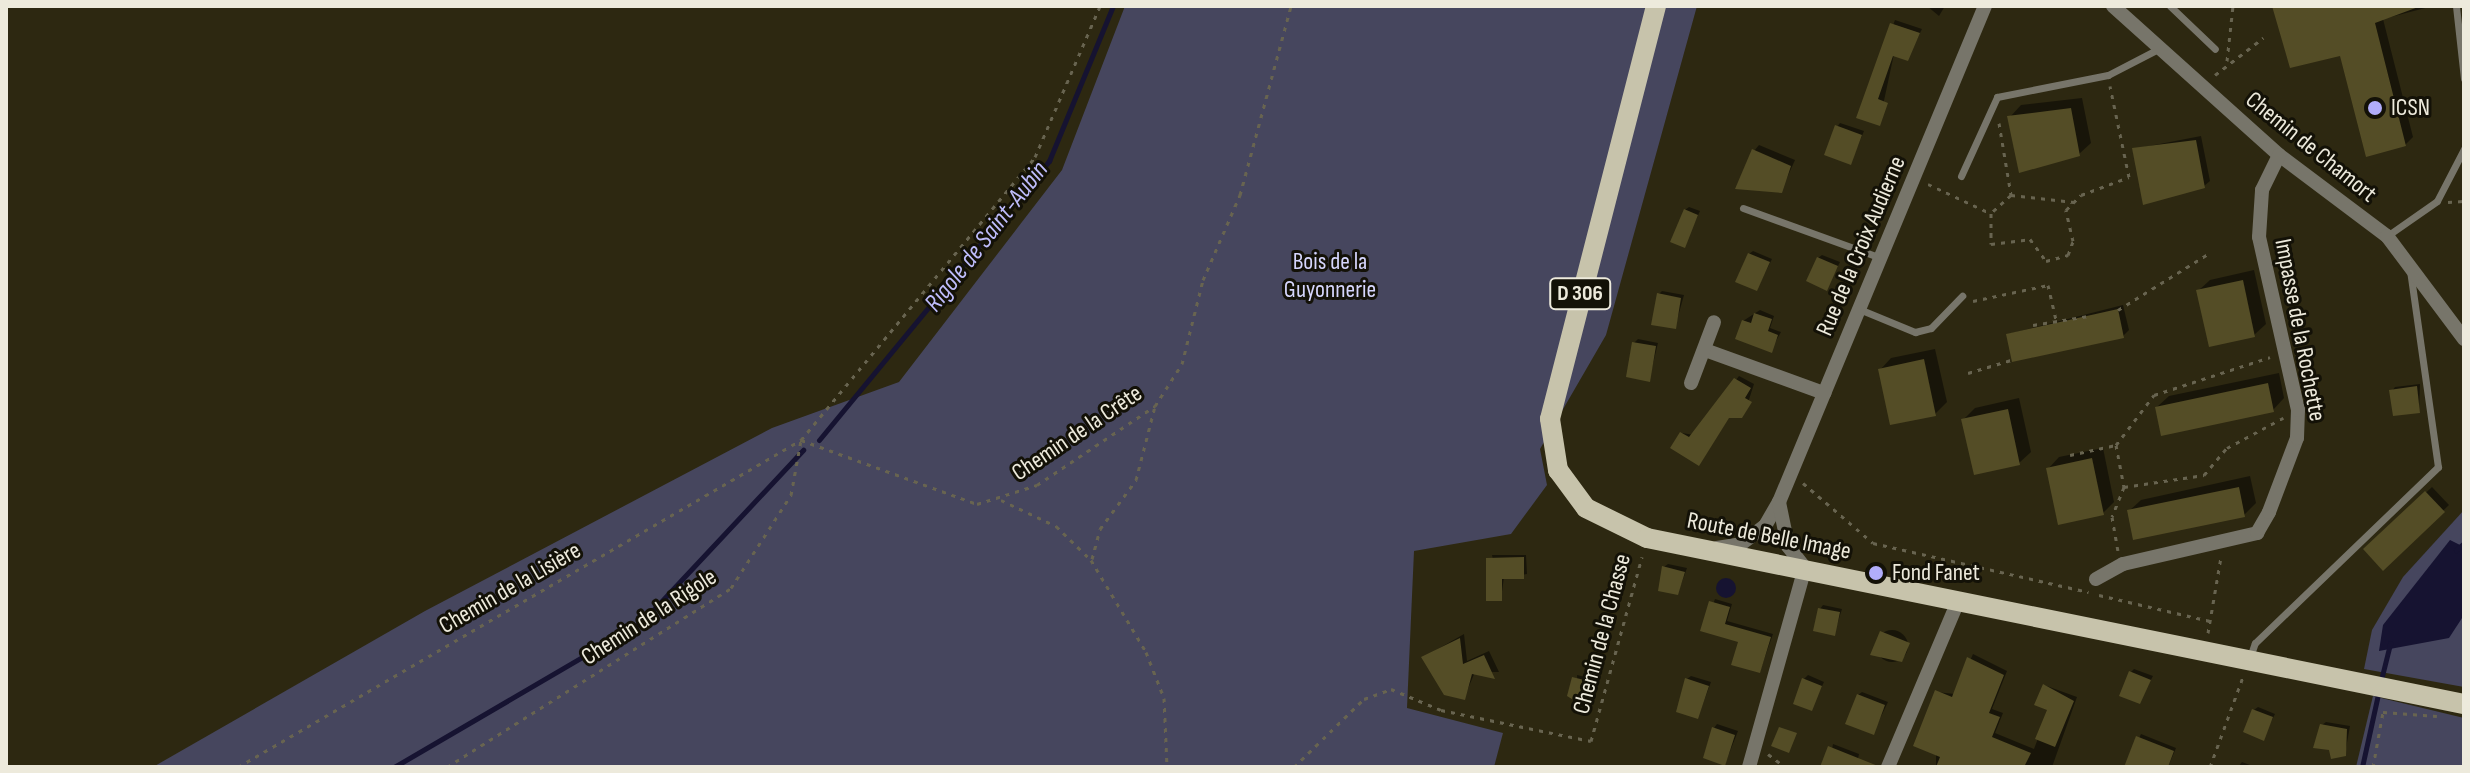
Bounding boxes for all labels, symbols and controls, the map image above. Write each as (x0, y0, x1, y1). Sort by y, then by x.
street label: Chemin de Chamort (2240, 85, 2382, 209)
place label: ICSN (2391, 94, 2430, 122)
marker: ICSN (2366, 99, 2384, 117)
street label: Rue de la Croix Audierne (1810, 152, 1912, 340)
water label: Rigole de Saint-Aubin (918, 155, 1056, 319)
street label: Impasse de la Rochette (2268, 236, 2332, 424)
park label: Bois de la Guyonnerie (1284, 248, 1376, 304)
road number: D 306 (1548, 276, 1612, 312)
street label: Chemin de la Crête (1006, 379, 1148, 487)
street label: Route de Belle Image (1685, 506, 1853, 566)
street label: Chemin de la Lisière (434, 536, 586, 640)
street label: Chemin de la Chasse (1567, 551, 1637, 717)
place label: Fond Fanet (1892, 559, 1980, 587)
street label: Chemin de la Rigole (576, 563, 722, 671)
marker: Fond Fanet (1867, 564, 1885, 582)

